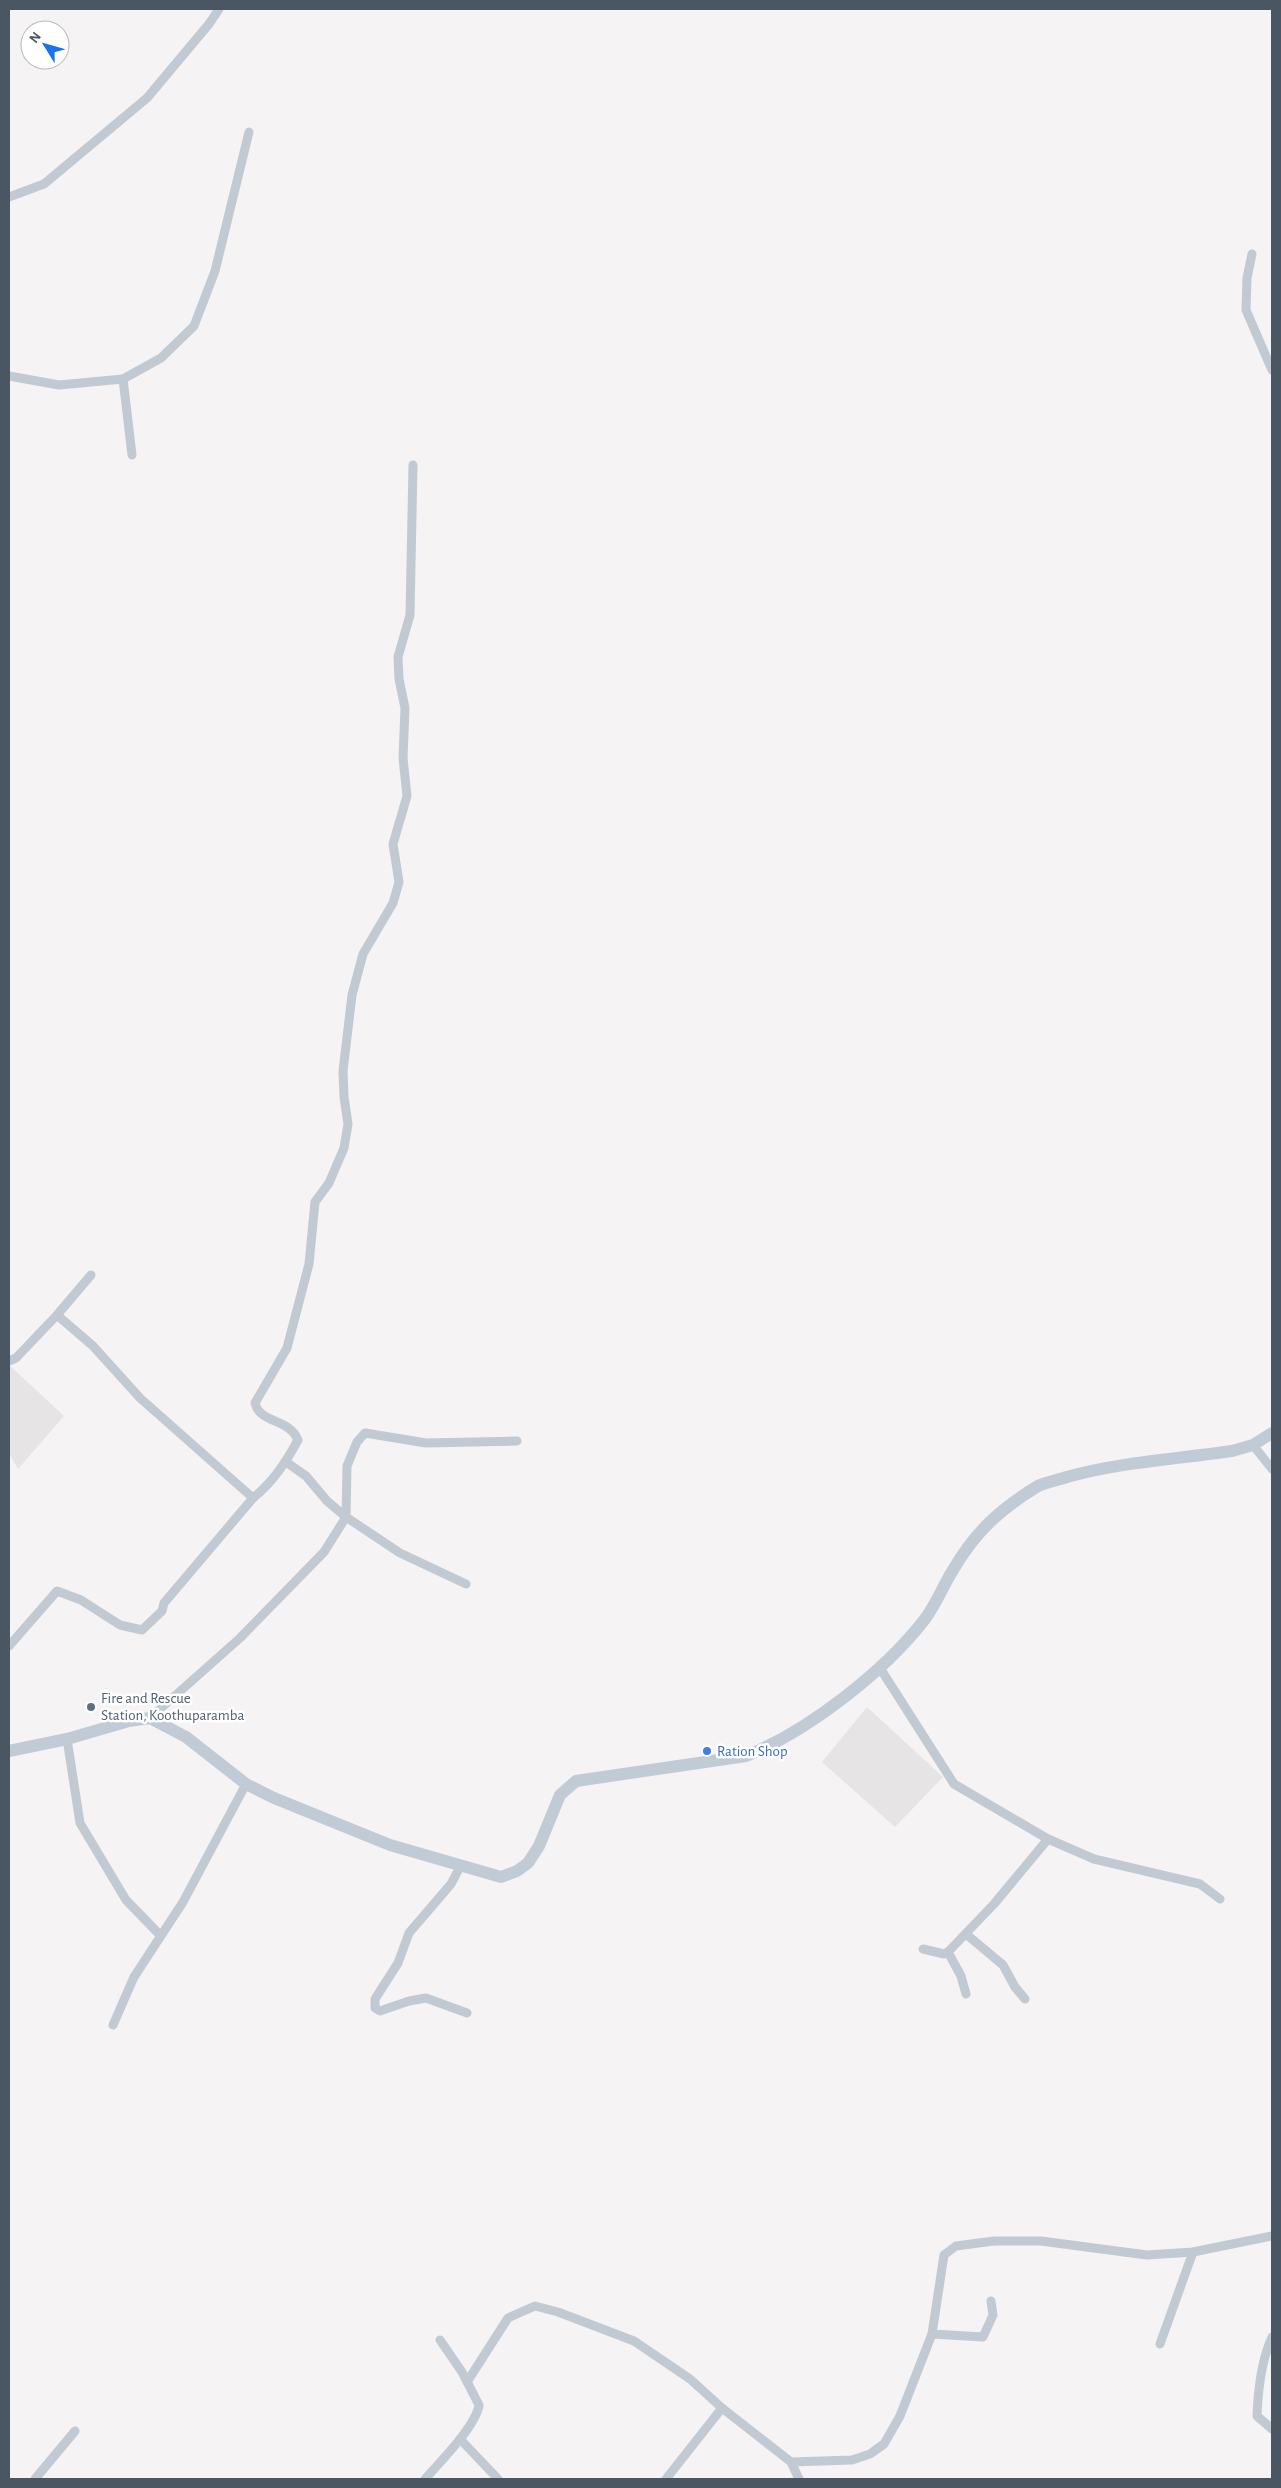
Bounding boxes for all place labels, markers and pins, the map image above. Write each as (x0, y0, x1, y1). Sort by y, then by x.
place label: Fire and Rescue Station, Koothuparamba (101, 1691, 245, 1723)
marker: Fire and Rescue Station, Koothuparamba (85, 1701, 97, 1713)
place label: Ration Shop (717, 1744, 788, 1759)
marker: Ration Shop (701, 1745, 713, 1757)

